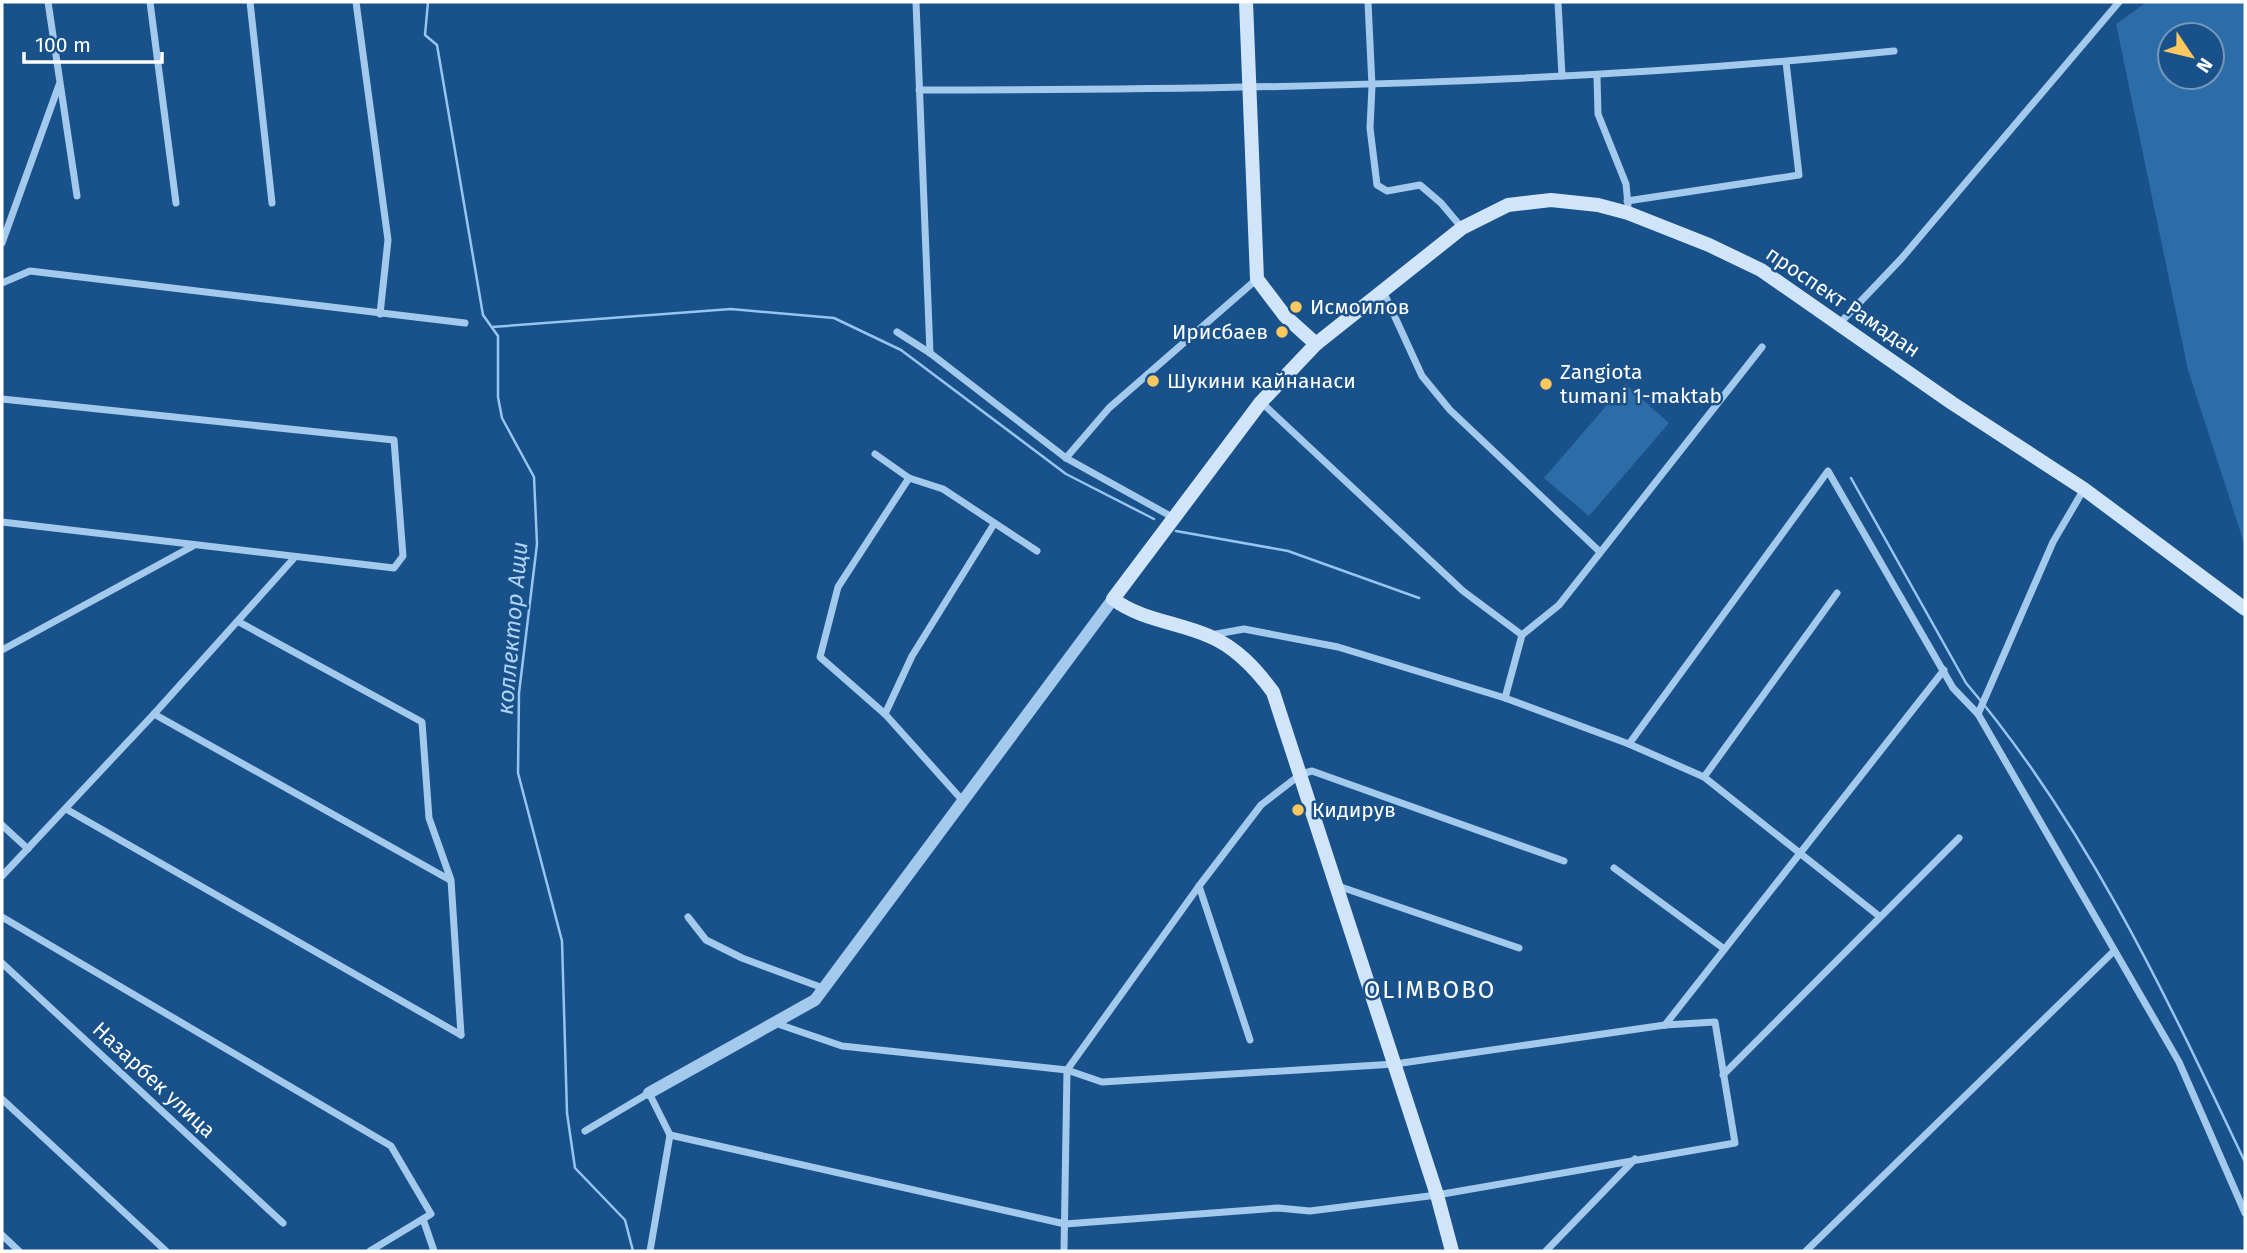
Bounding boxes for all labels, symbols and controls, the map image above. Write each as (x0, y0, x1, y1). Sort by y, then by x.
scale bar (24, 21, 163, 65)
north arrow (2156, 21, 2226, 91)
text: 100 m (35, 32, 91, 58)
text: N (2191, 54, 2218, 77)
street label: проспект Рамадан (1761, 241, 1925, 363)
place label: Исмоилов (1310, 294, 1410, 320)
marker: Исмоилов (1288, 299, 1304, 315)
place label: Ирисбаев (1172, 319, 1268, 345)
marker: Ирисбаев (1274, 324, 1290, 340)
place label: Zangiota tumani 1-maktab (1560, 359, 1722, 409)
place label: Шукини кайнанаси (1167, 368, 1356, 394)
marker: Шукини кайнанаси (1145, 373, 1161, 389)
marker: Zangiota tumani 1-maktab (1538, 376, 1554, 392)
water label: коллектор Ащи (490, 540, 534, 716)
place label: Кидирув (1312, 797, 1396, 823)
marker: Кидирув (1290, 802, 1306, 818)
district label: OLIMBOBO (1364, 976, 1496, 1004)
street label: Назарбек улица (87, 1016, 221, 1144)

